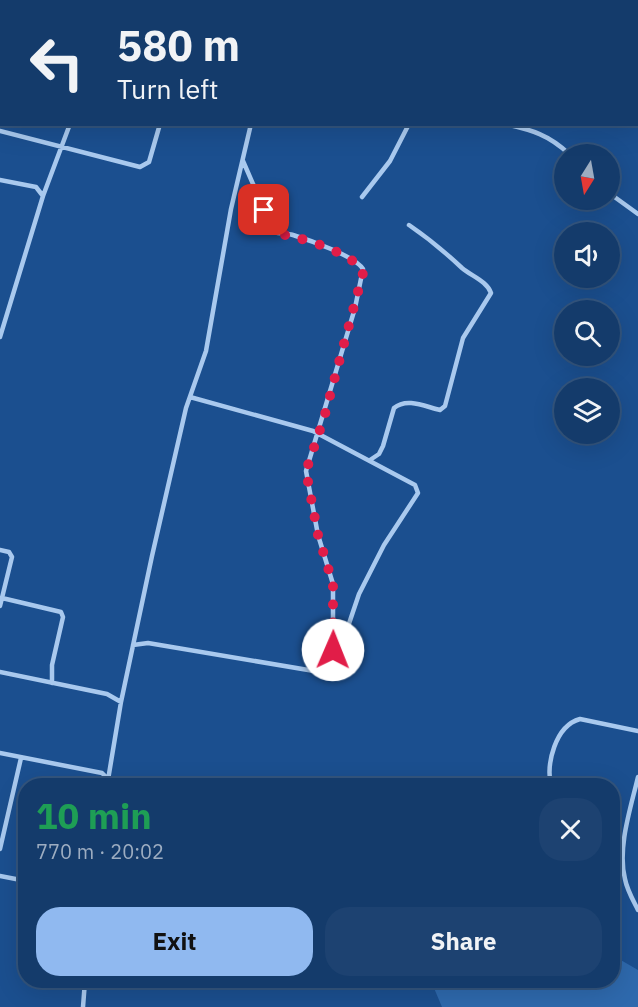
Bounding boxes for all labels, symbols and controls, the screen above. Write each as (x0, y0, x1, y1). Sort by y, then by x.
text: 580 m (117, 18, 240, 73)
icon: left (18, 24, 96, 102)
text: Turn left (117, 71, 218, 106)
north arrow (554, 144, 620, 210)
map controls (554, 144, 620, 444)
pin (238, 184, 289, 235)
icon: arrive (247, 193, 280, 226)
button: sound (554, 222, 620, 288)
button: search (554, 300, 620, 366)
button: layers (554, 378, 620, 444)
position arrow (301, 618, 365, 682)
text: 10 min (36, 792, 152, 839)
button: close (539, 798, 602, 861)
text: 770 m · 20:02 (36, 838, 164, 865)
button: Exit (36, 907, 313, 976)
button: Share (325, 907, 602, 976)

